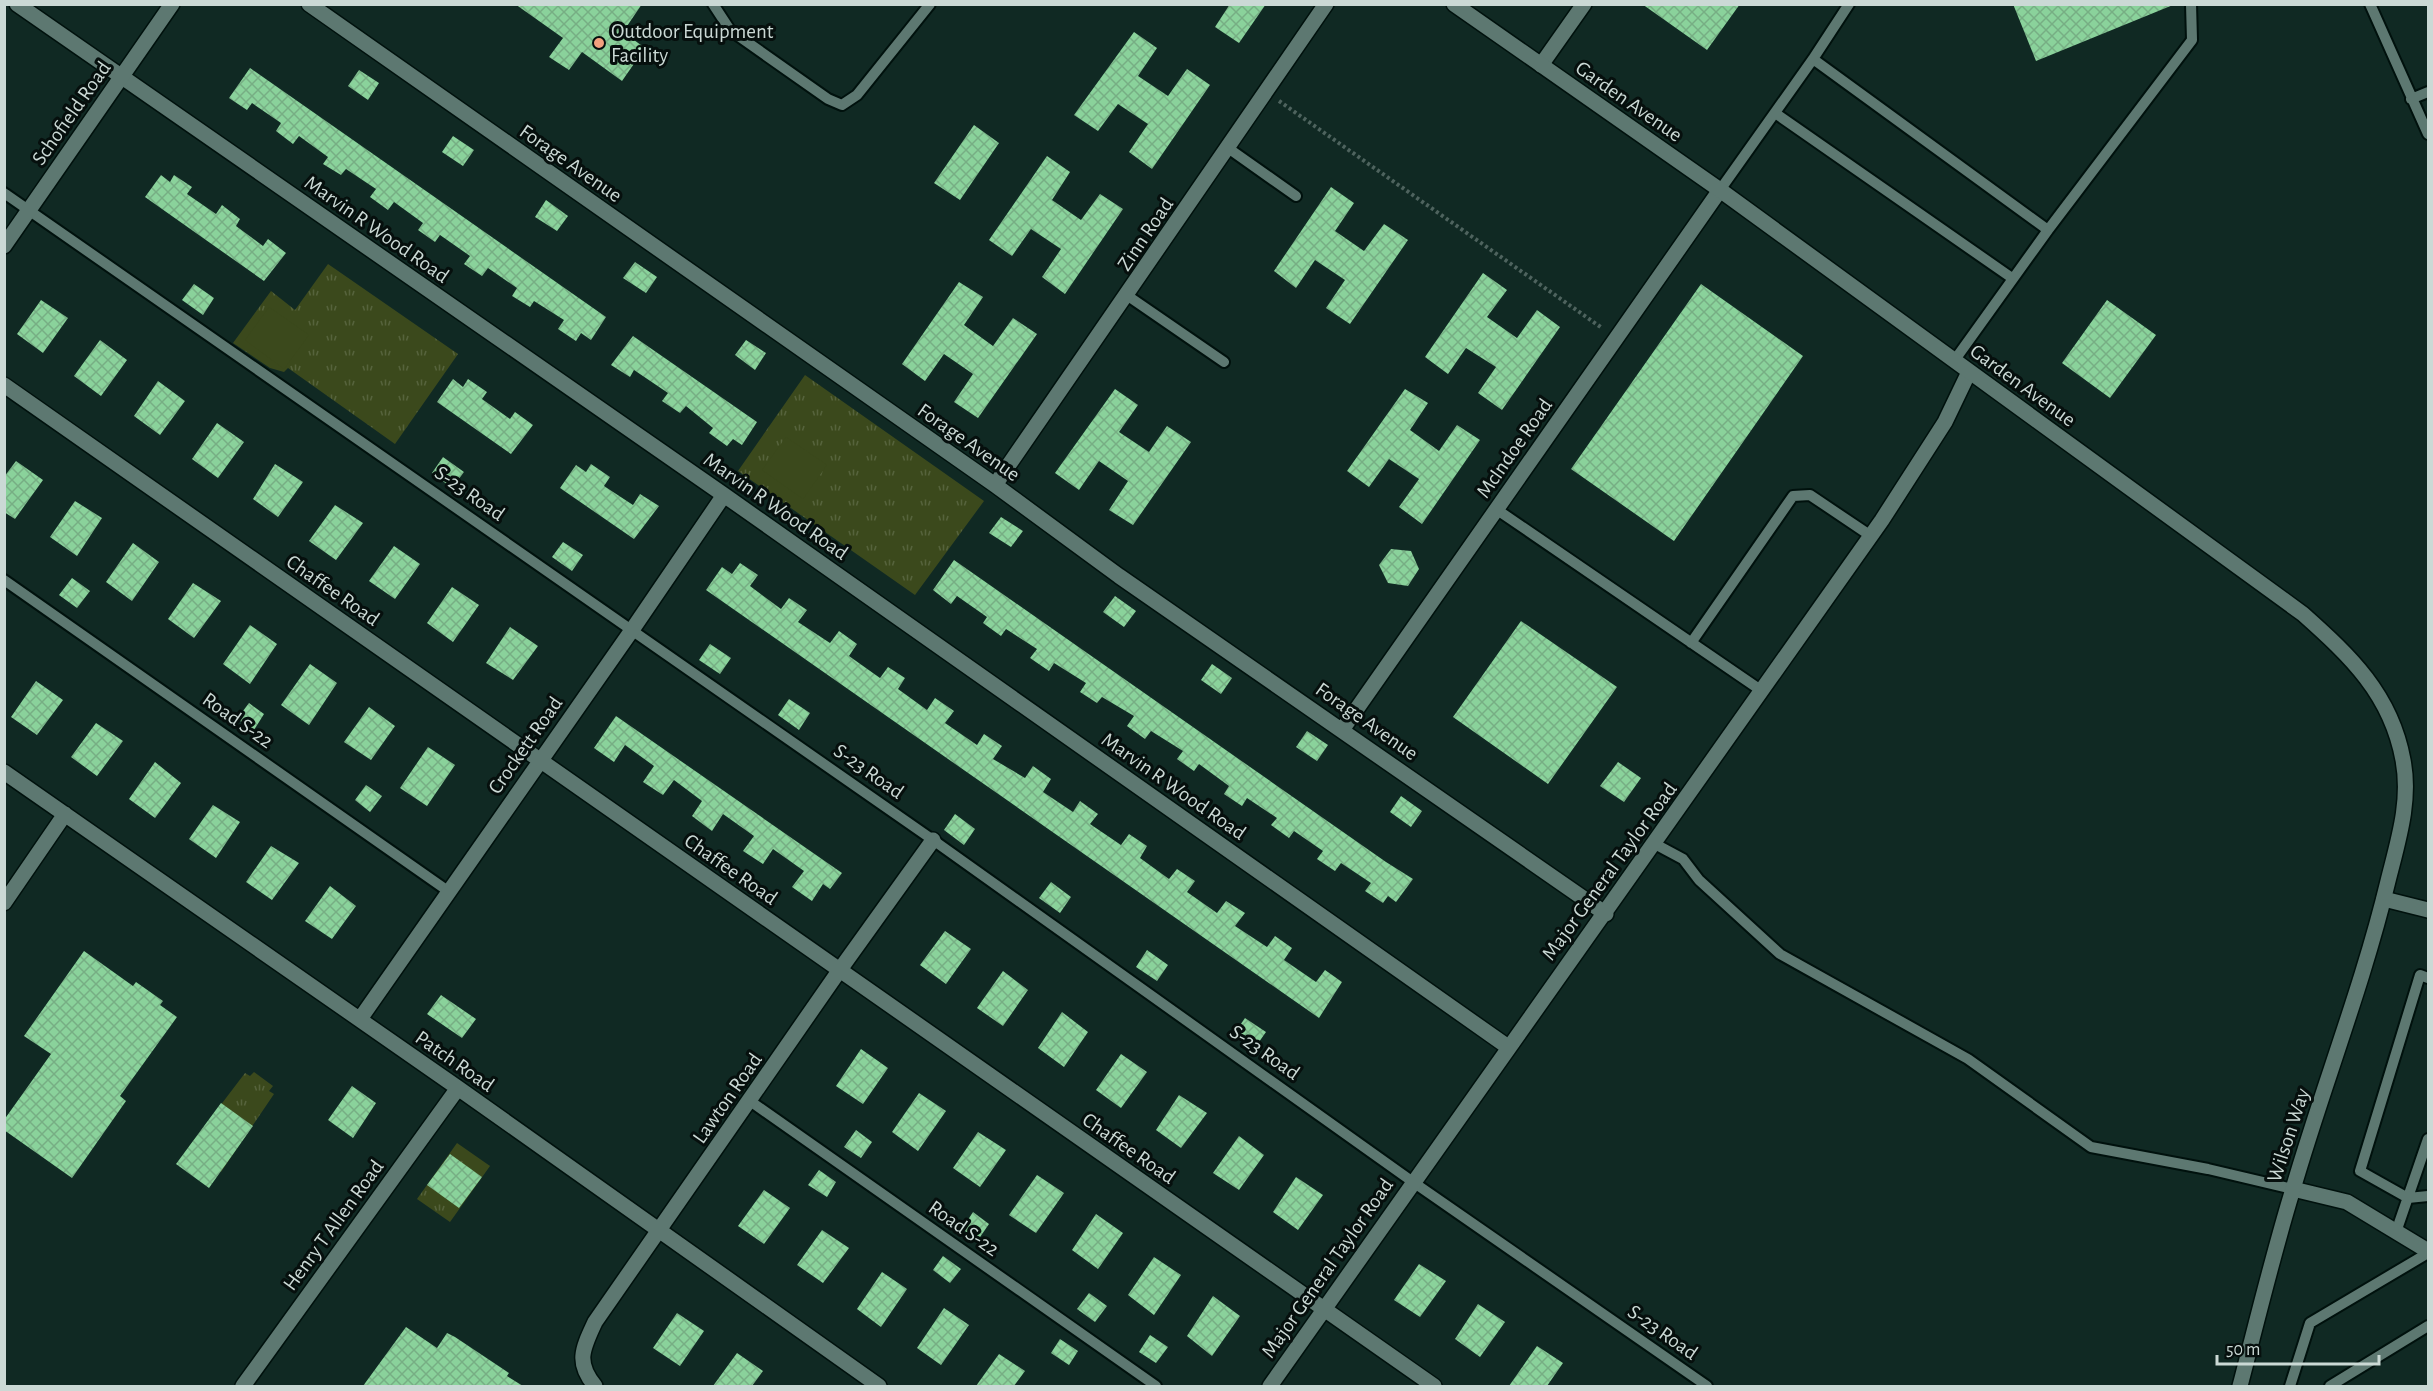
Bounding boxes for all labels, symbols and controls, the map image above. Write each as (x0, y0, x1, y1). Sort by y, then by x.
place label: Outdoor Equipment Facility (611, 21, 774, 66)
marker: Outdoor Equipment Facility (592, 36, 606, 50)
street label: Garden Avenue (1572, 57, 1686, 146)
street label: Schofield Road (28, 58, 115, 169)
street label: Forage Avenue (516, 121, 626, 206)
street label: Marvin R Wood Road (301, 172, 453, 287)
street label: Zinn Road (1114, 194, 1177, 275)
street label: Garden Avenue (1966, 340, 2079, 431)
street label: McIndoe Road (1473, 395, 1556, 502)
street label: Forage Avenue (914, 400, 1024, 485)
street label: Marvin R Wood Road (700, 449, 852, 564)
street label: S-23 Road (431, 462, 509, 525)
street label: Chaffee Road (282, 551, 383, 630)
street label: Forage Avenue (1312, 679, 1422, 764)
street label: Road S-22 (199, 689, 277, 752)
street label: Crockett Road (484, 693, 567, 798)
street label: Marvin R Wood Road (1098, 729, 1250, 844)
street label: S-23 Road (830, 740, 908, 803)
street label: Major General Taylor Road (1538, 779, 1681, 964)
street label: Chaffee Road (680, 830, 781, 909)
street label: S-23 Road (1226, 1021, 1304, 1084)
street label: Patch Road (412, 1027, 498, 1096)
street label: Lawton Road (689, 1049, 766, 1147)
street label: Wilson Way (2263, 1086, 2313, 1185)
street label: Chaffee Road (1078, 1109, 1179, 1188)
street label: Henry T Allen Road (279, 1156, 388, 1294)
street label: Major General Taylor Road (1257, 1175, 1397, 1362)
street label: Road S-22 (925, 1197, 1003, 1260)
street label: S-23 Road (1624, 1301, 1702, 1364)
scale bar (2217, 1328, 2379, 1366)
text: 50 m (2226, 1341, 2260, 1359)

